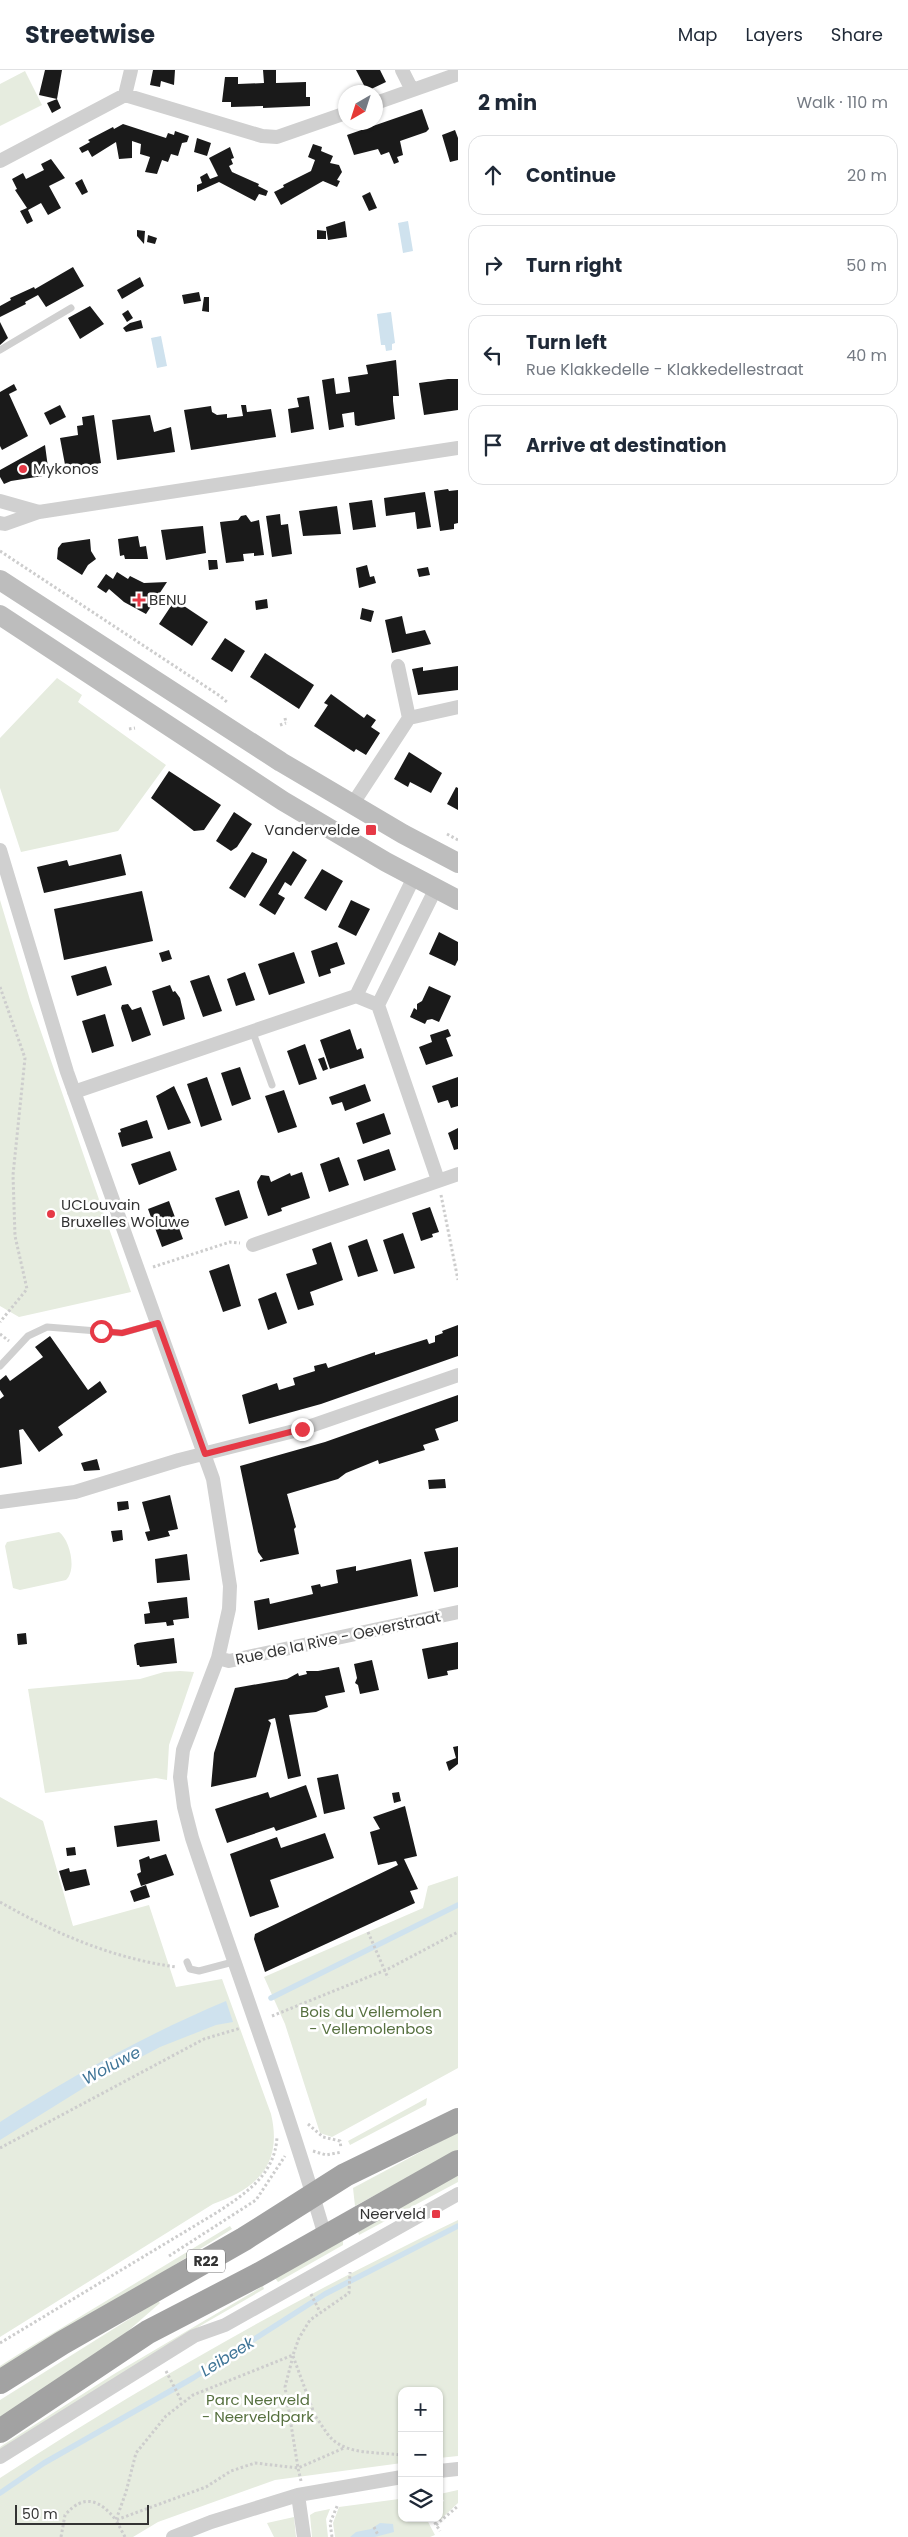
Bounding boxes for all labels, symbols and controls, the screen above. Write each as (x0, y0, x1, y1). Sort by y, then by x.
text: Streetwise (25, 18, 155, 51)
text: Map (678, 22, 718, 47)
text: Layers (746, 22, 803, 47)
text: Share (831, 22, 883, 47)
north arrow (338, 85, 383, 130)
text: 2 min (478, 88, 537, 117)
text: Walk · 110 m (796, 91, 888, 114)
icon: ahead (479, 161, 507, 189)
text: Continue (526, 162, 616, 189)
text: 20 m (847, 164, 887, 187)
icon: right (479, 251, 507, 279)
text: Turn right (526, 252, 622, 279)
text: 50 m (846, 254, 887, 277)
text: Turn left (526, 329, 607, 356)
icon: left (479, 341, 507, 369)
text: 40 m (846, 344, 887, 367)
text: Rue Klakkedelle - Klakkedellestraat (526, 358, 804, 381)
icon: arrive (479, 431, 507, 459)
text: Arrive at destination (526, 432, 727, 459)
place label: Mykonos (33, 458, 99, 479)
marker: Mykonos (17, 463, 29, 475)
place label: BENU (149, 589, 187, 610)
marker: BENU (133, 594, 145, 606)
place label: Vandervelde (264, 819, 360, 840)
marker: Vandervelde (364, 823, 378, 837)
place label: UCLouvain Bruxelles Woluwe (61, 1194, 190, 1232)
marker: UCLouvain Bruxelles Woluwe (45, 1208, 57, 1220)
route start (90, 1320, 113, 1343)
route end (291, 1418, 314, 1441)
street label: Rue de la Rive - Oeverstraat (233, 1605, 442, 1670)
park label: Bois du Vellemolen - Vellemolenbos (300, 2001, 442, 2039)
water label: Woluwe (78, 2040, 145, 2090)
place label: Neerveld (360, 2203, 426, 2224)
marker: Neerveld (430, 2208, 442, 2220)
road number: R22 (187, 2250, 225, 2272)
water label: Leibeek (196, 2330, 259, 2382)
map controls (398, 2387, 443, 2522)
button: + (398, 2387, 443, 2432)
park label: Parc Neerveld - Neerveldpark (202, 2389, 314, 2427)
button: − (398, 2432, 443, 2477)
button: layers (398, 2477, 443, 2522)
scale bar (15, 2502, 149, 2525)
text: 50 m (22, 2504, 58, 2524)

